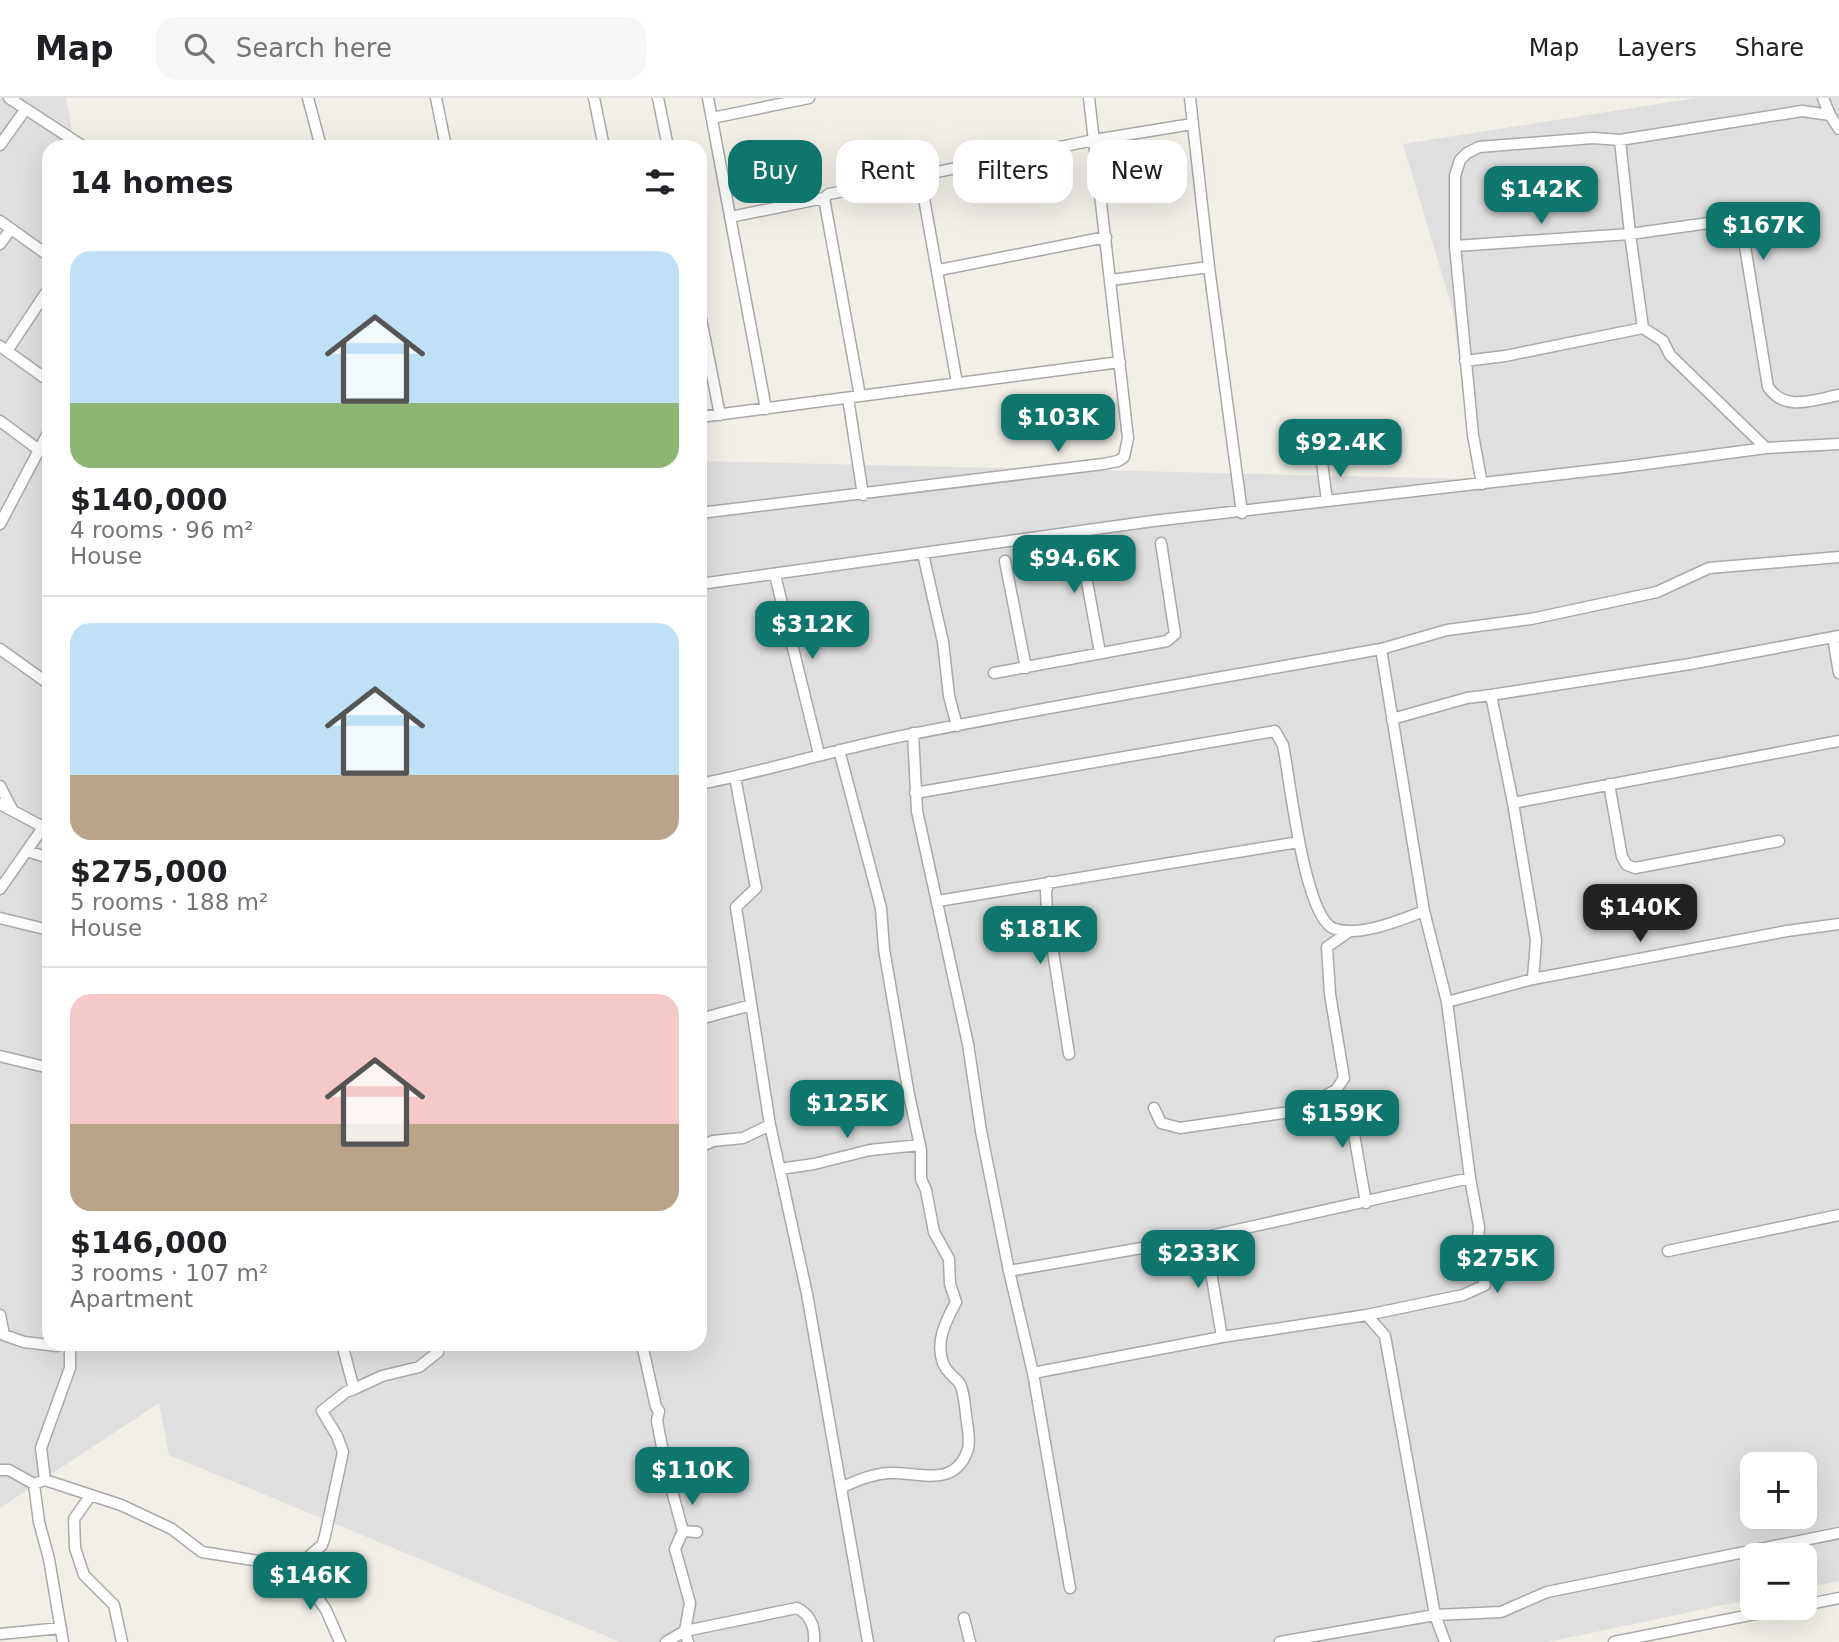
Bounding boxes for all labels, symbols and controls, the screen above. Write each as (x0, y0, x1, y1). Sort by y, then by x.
search box (156, 17, 646, 80)
text: Map (35, 29, 114, 68)
icon: search (180, 29, 218, 67)
text: Search here (236, 33, 392, 63)
text: Map (1529, 34, 1579, 62)
text: Layers (1617, 34, 1697, 62)
text: Share (1735, 34, 1804, 62)
chip: Buy (728, 140, 822, 203)
chip: Rent (836, 140, 939, 203)
chip: Filters (953, 140, 1073, 203)
chip: New (1087, 140, 1187, 203)
icon: filters (641, 163, 679, 201)
text: 14 homes (70, 165, 234, 200)
pin: $142K (1492, 166, 1590, 226)
text: $142K (1500, 176, 1582, 202)
pin: $167K (1714, 202, 1812, 262)
text: $167K (1722, 212, 1804, 238)
icon: home (312, 296, 438, 422)
pin: $103K (1009, 394, 1107, 454)
text: $103K (1017, 404, 1099, 430)
pin: $92.4K (1283, 420, 1397, 479)
text: $92.4K (1295, 429, 1385, 455)
text: $140,000 (70, 482, 228, 517)
text: 4 rooms · 96 m² (70, 517, 254, 543)
pin: $94.6K (1017, 536, 1131, 595)
text: House (70, 543, 142, 569)
text: $94.6K (1029, 545, 1119, 571)
pin: $312K (763, 602, 861, 661)
text: $312K (771, 611, 853, 637)
icon: home (312, 668, 438, 794)
text: $275,000 (70, 854, 228, 889)
pin: $140K (1591, 884, 1689, 944)
text: 5 rooms · 188 m² (70, 889, 268, 915)
text: $140K (1599, 894, 1681, 920)
pin: $181K (991, 906, 1089, 966)
text: House (70, 915, 142, 941)
text: $181K (999, 916, 1081, 942)
icon: home (312, 1039, 438, 1165)
pin: $125K (798, 1080, 896, 1140)
text: $125K (806, 1090, 888, 1116)
pin: $159K (1293, 1090, 1391, 1150)
text: $159K (1301, 1100, 1383, 1126)
text: $146,000 (70, 1225, 228, 1260)
pin: $233K (1149, 1230, 1247, 1290)
pin: $275K (1448, 1236, 1546, 1295)
text: $233K (1157, 1240, 1239, 1266)
text: $275K (1456, 1245, 1538, 1271)
text: 3 rooms · 107 m² (70, 1260, 268, 1286)
text: Apartment (70, 1286, 193, 1312)
pin: $110K (643, 1448, 741, 1507)
map controls (1740, 1452, 1817, 1620)
button: + (1740, 1452, 1817, 1529)
text: $110K (651, 1457, 733, 1483)
button: − (1740, 1543, 1817, 1620)
pin: $146K (261, 1552, 359, 1612)
text: $146K (269, 1562, 351, 1588)

